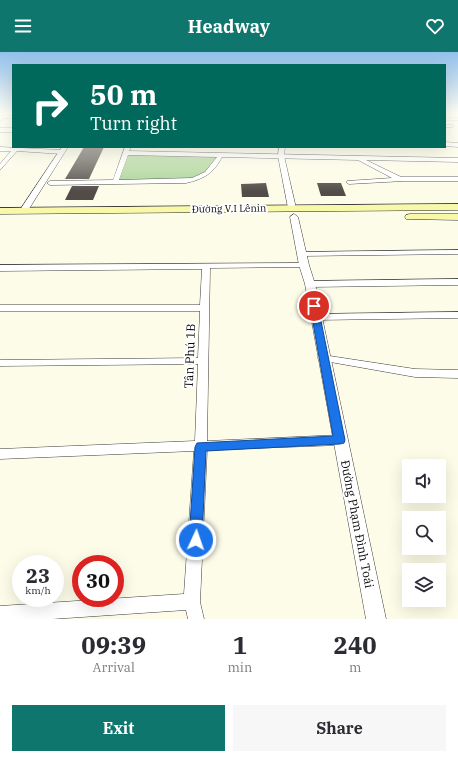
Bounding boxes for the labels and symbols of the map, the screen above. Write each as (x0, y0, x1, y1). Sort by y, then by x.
street label: Đường V.I Lênin (192, 201, 267, 216)
pin (297, 289, 331, 323)
street label: Tân Phú 1B (181, 323, 198, 389)
street label: Đường Phạm Đình Toái (338, 459, 377, 589)
position arrow (175, 519, 217, 561)
speed limit sign: 30 (72, 555, 124, 607)

